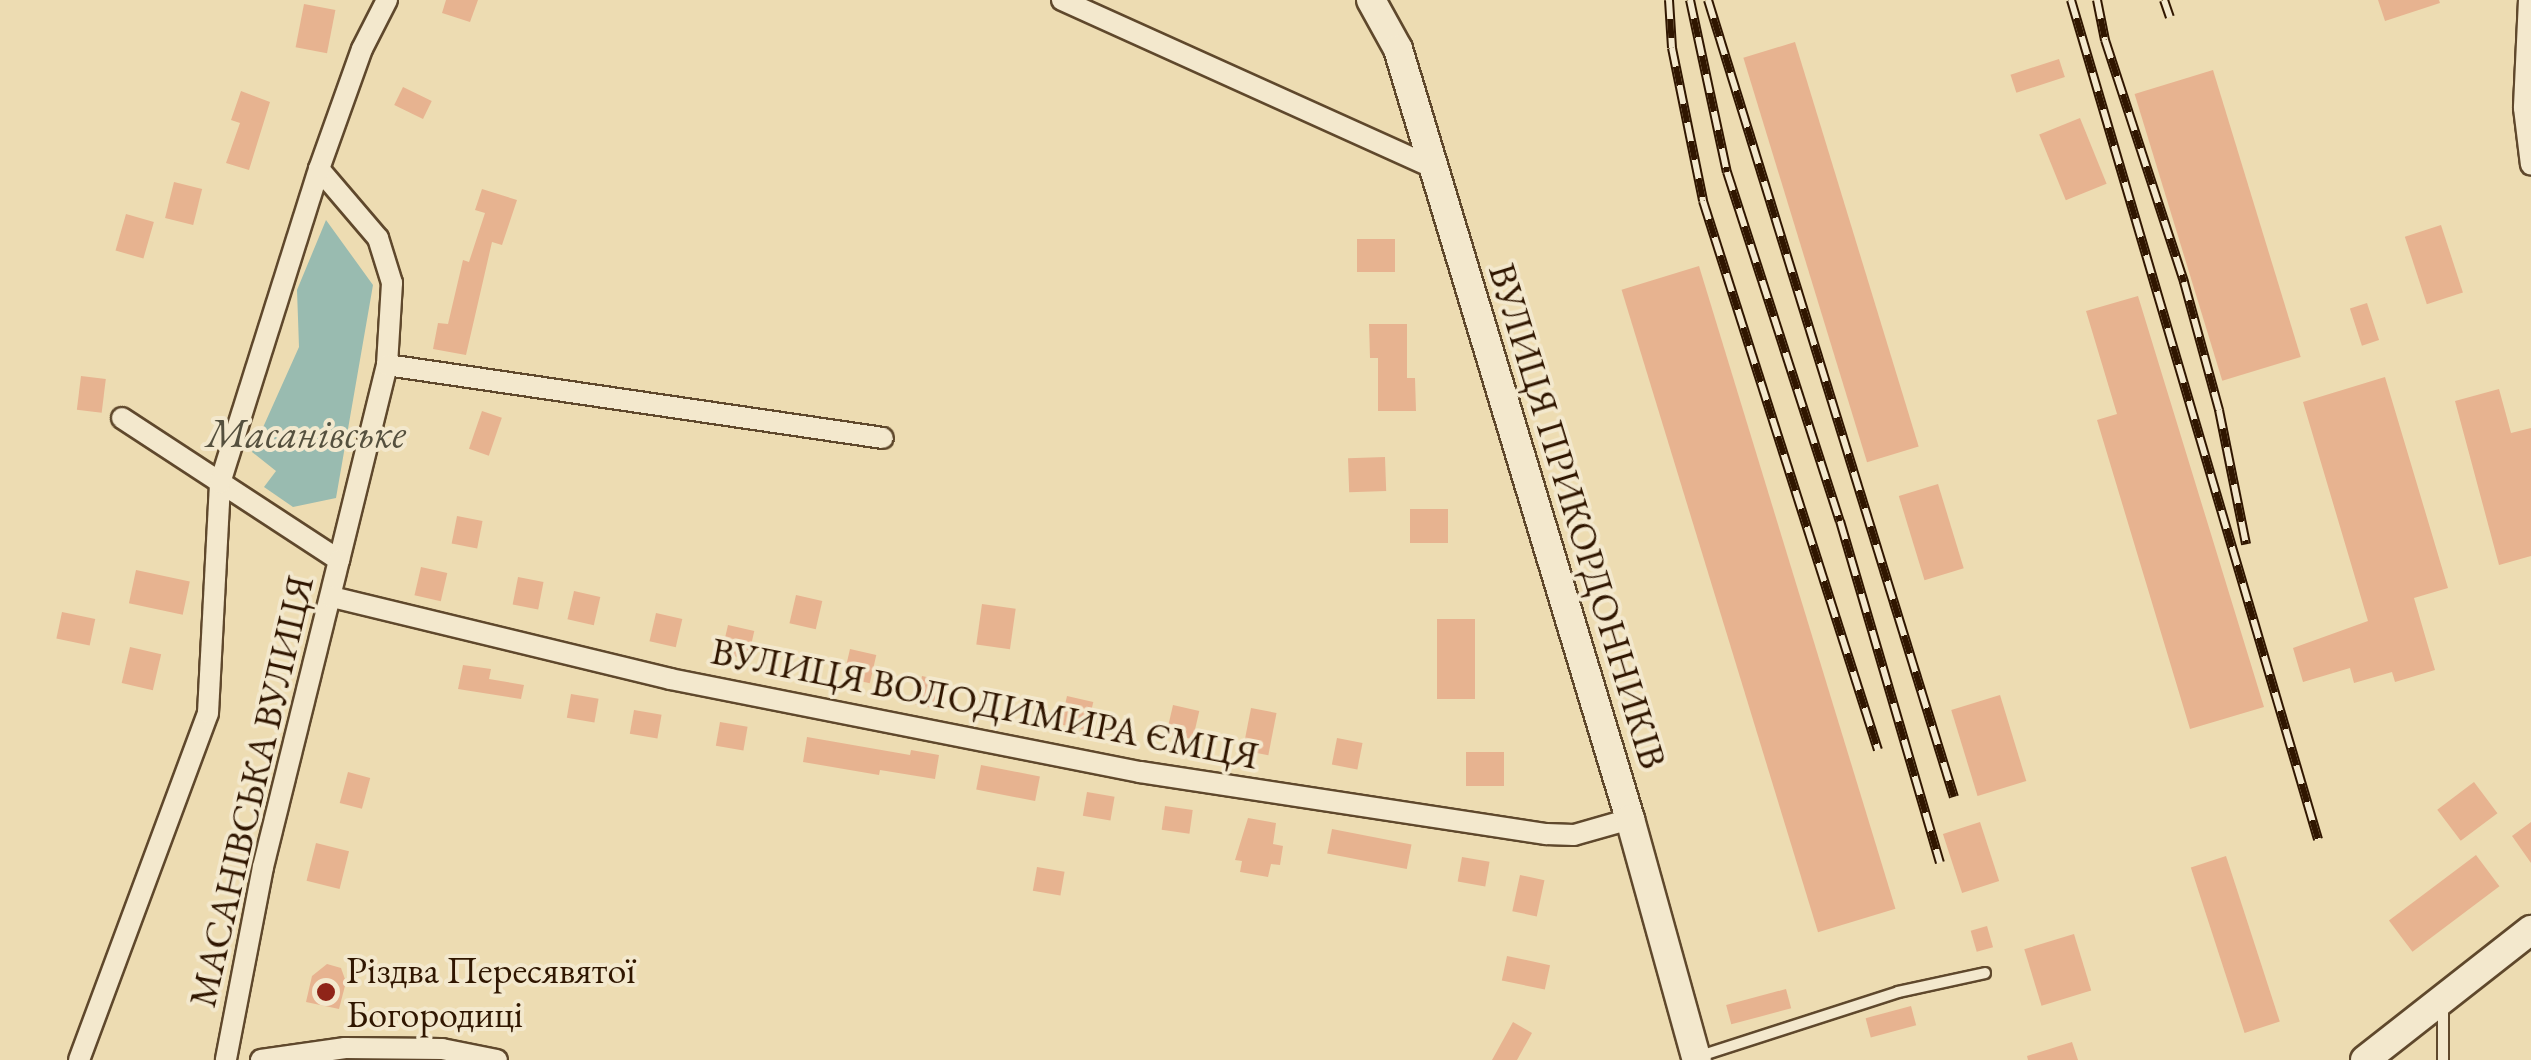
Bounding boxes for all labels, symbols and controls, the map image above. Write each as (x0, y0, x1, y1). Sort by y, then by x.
street label: ВУЛИЦЯ ПРИКОРДОННИКІВ (1479, 258, 1677, 774)
water label: Масанівське (206, 409, 406, 457)
street label: МАСАНІВСЬКА ВУЛИЦЯ (179, 571, 323, 1011)
street label: ВУЛИЦЯ ВОЛОДИМИРА ЄМЦЯ (708, 628, 1262, 778)
place label: Різдва Пересявятої Богородиці (346, 947, 636, 1036)
marker: Різдва Пересявятої Богородиці (315, 981, 337, 1003)

